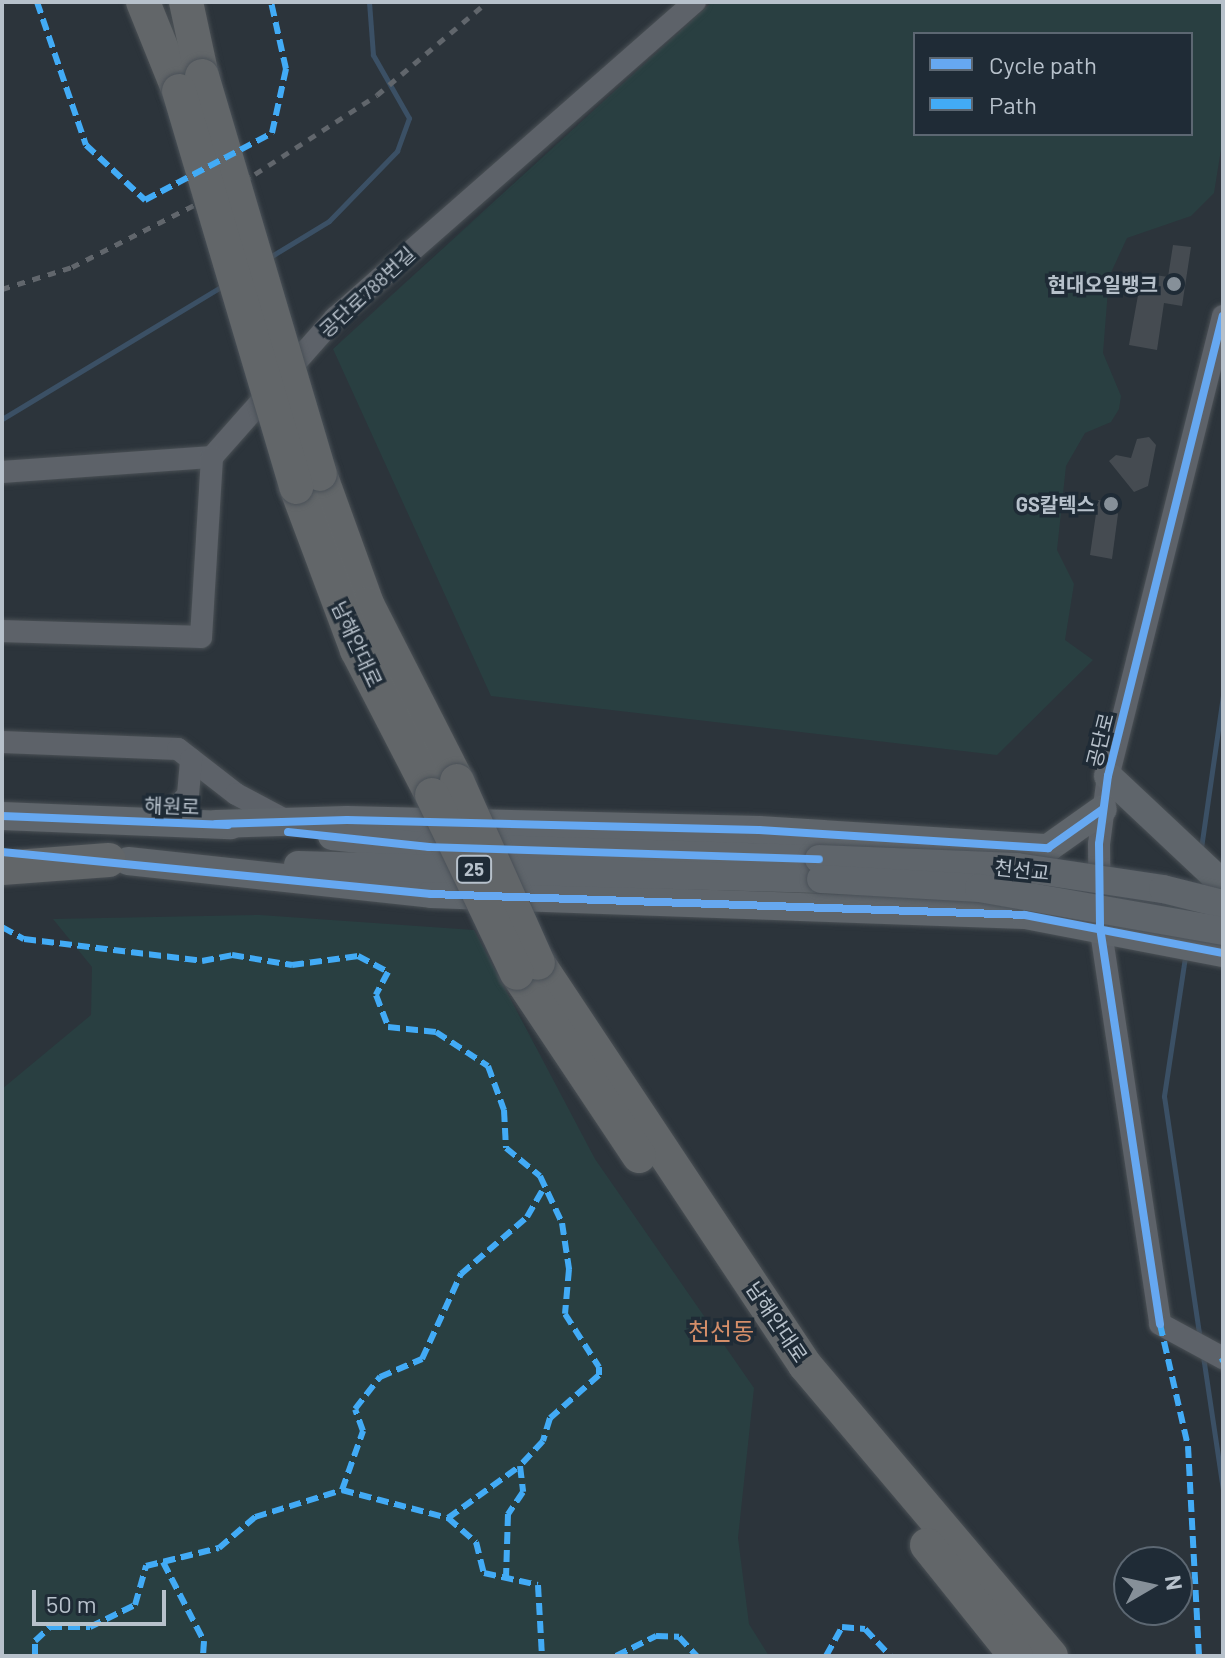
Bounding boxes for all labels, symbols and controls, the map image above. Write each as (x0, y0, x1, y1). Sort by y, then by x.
legend (913, 32, 1193, 136)
text: Cycle path (989, 50, 1097, 79)
text: Path (989, 90, 1037, 119)
street label: 공단로788번길 (314, 242, 420, 342)
place label: 현대오일뱅크 (1048, 272, 1158, 296)
marker: 현대오일뱅크 (1165, 275, 1183, 293)
place label: GS칼텍스 (1016, 492, 1095, 516)
marker: GS칼텍스 (1102, 495, 1120, 513)
street label: 남해안대로 (327, 597, 387, 691)
street label: 공단로 (1082, 710, 1118, 770)
street label: 해원로 (144, 793, 200, 819)
road number: 25 (456, 855, 492, 883)
street label: 천선교 (993, 855, 1051, 885)
street label: 남해안대로 (741, 1277, 813, 1367)
district label: 천선동 (688, 1317, 754, 1345)
north arrow (1113, 1546, 1193, 1626)
text: N (1161, 1573, 1189, 1592)
scale bar (36, 1574, 170, 1624)
text: 50 m (46, 1589, 97, 1618)

